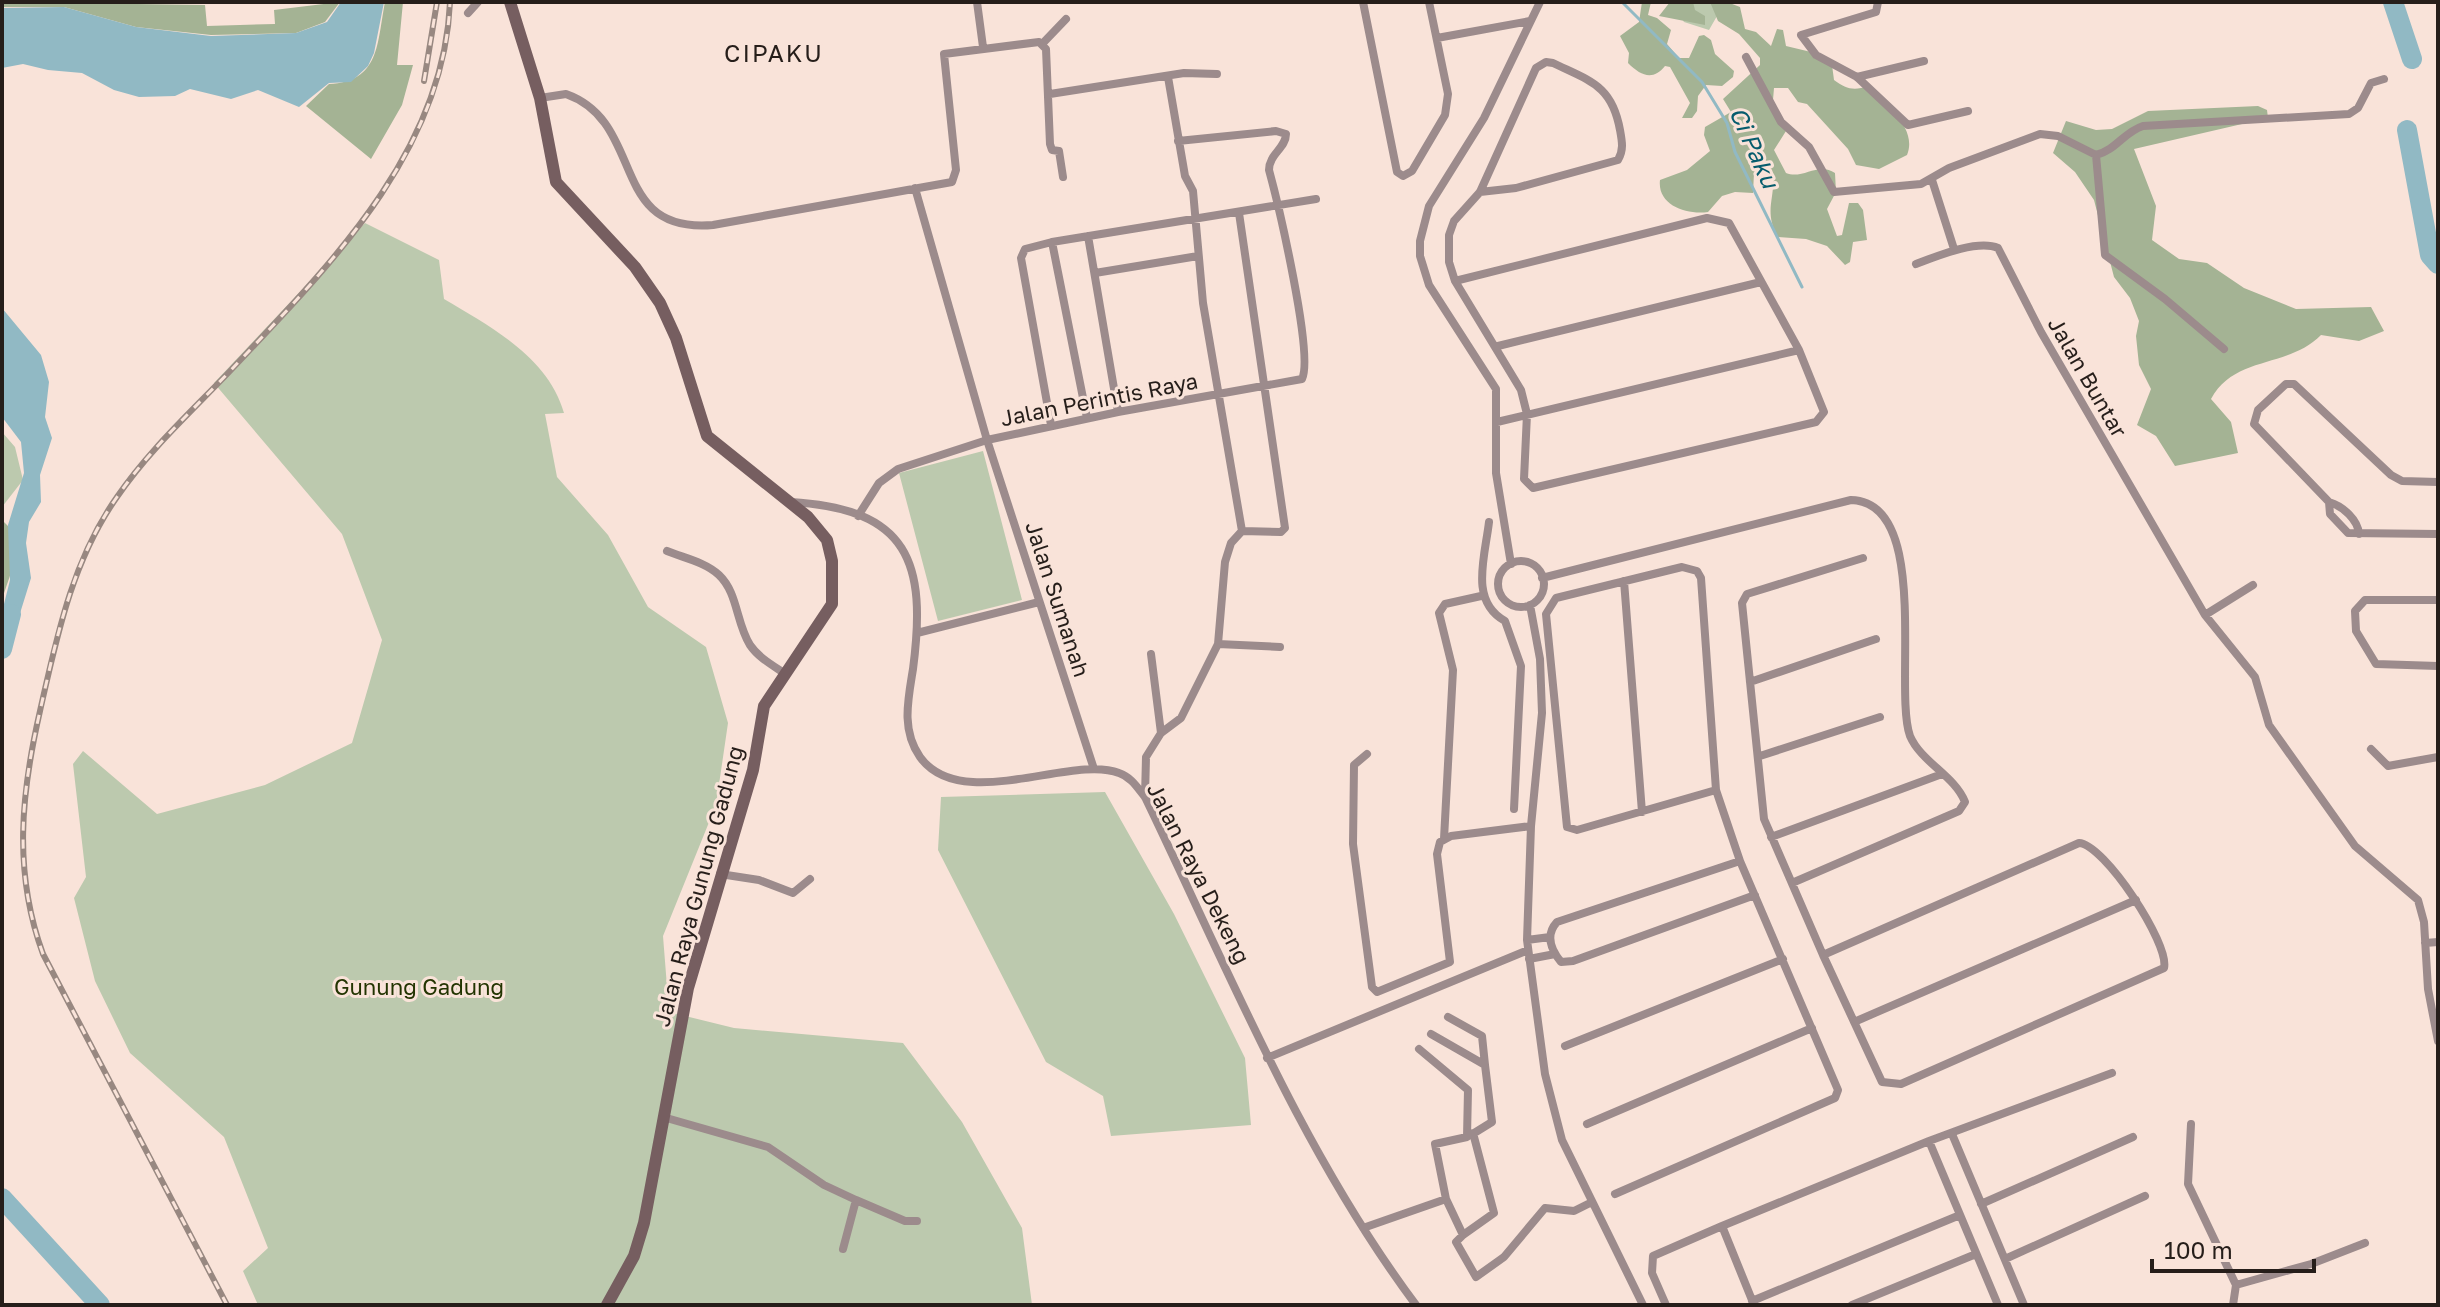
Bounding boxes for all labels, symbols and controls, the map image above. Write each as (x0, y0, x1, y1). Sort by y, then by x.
district label: CIPAKU (724, 38, 824, 67)
water label: Ci Paku (1724, 102, 1786, 193)
street label: Jalan Buntar (2043, 312, 2133, 442)
street label: Jalan Perintis Raya (998, 367, 1200, 431)
street label: Jalan Sumanah (1020, 518, 1096, 680)
street label: Jalan Raya Gunung Gadung (647, 743, 749, 1029)
street label: Jalan Raya Dekeng (1142, 778, 1256, 968)
park label: Gunung Gadung (334, 973, 504, 1000)
scale bar (2152, 1223, 2314, 1273)
text: 100 m (2164, 1235, 2233, 1264)

